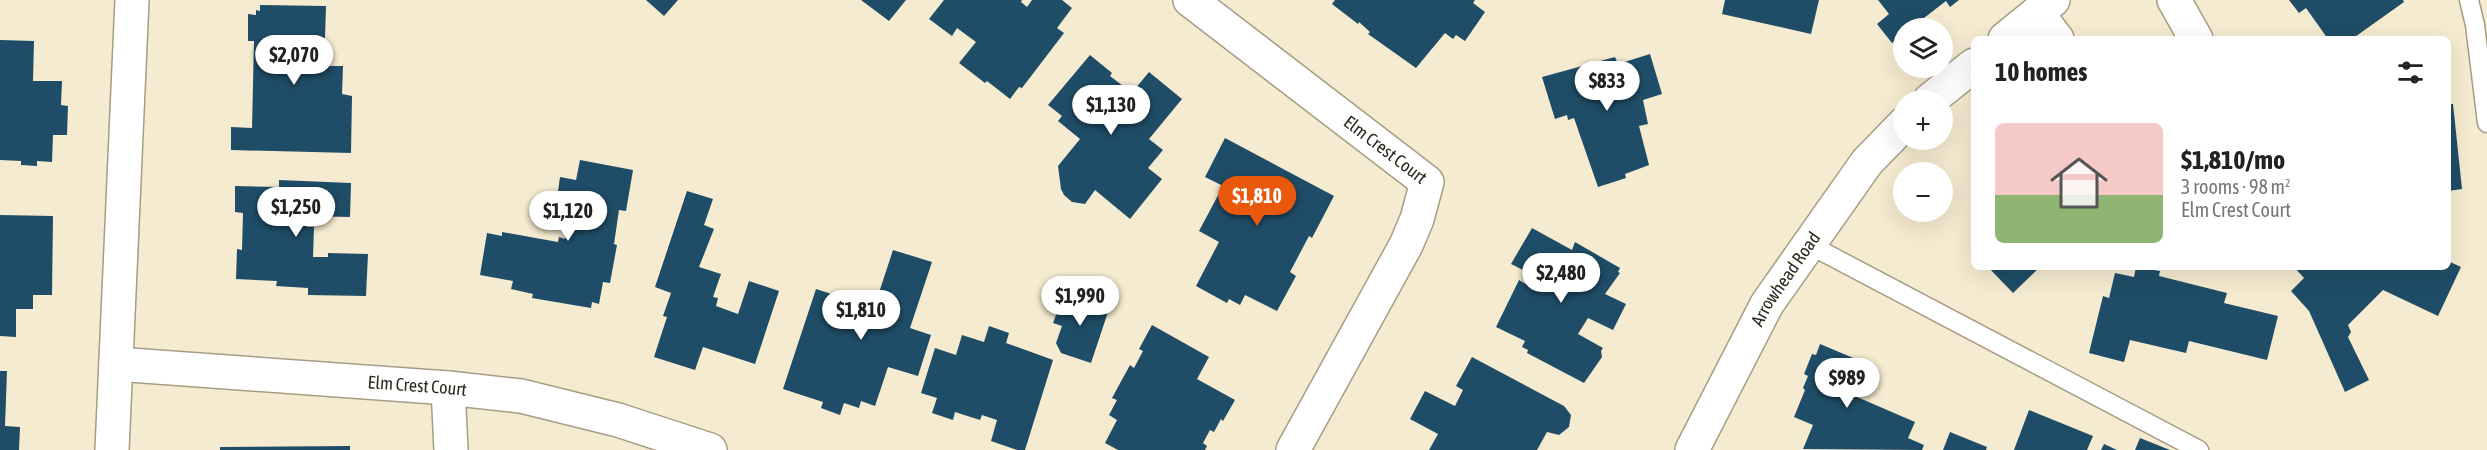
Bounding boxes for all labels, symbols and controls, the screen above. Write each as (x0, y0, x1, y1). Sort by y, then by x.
map controls (1893, 18, 1953, 222)
button: layers (1893, 18, 1953, 78)
pin: $2,070 (245, 35, 343, 86)
text: $2,070 (269, 43, 319, 66)
icon: filters (2394, 56, 2427, 89)
text: 10 homes (1995, 57, 2088, 87)
pin: $833 (1571, 61, 1643, 112)
text: $833 (1589, 69, 1625, 92)
pin: $1,130 (1062, 85, 1160, 136)
button: + (1893, 90, 1953, 150)
text: $1,130 (1086, 93, 1136, 116)
street label: Elm Crest Court (1340, 111, 1431, 188)
text: $1,810/mo (2181, 145, 2285, 175)
icon: home (2043, 147, 2115, 219)
button: − (1893, 162, 1953, 222)
text: 3 rooms · 98 m² (2181, 175, 2291, 198)
pin: $1,810 (1208, 176, 1306, 227)
text: $1,810 (1232, 184, 1282, 207)
pin: $1,250 (247, 187, 345, 238)
pin: $1,120 (519, 191, 617, 242)
text: $1,250 (271, 195, 321, 218)
text: Elm Crest Court (2181, 198, 2291, 221)
text: $1,120 (543, 199, 593, 222)
street label: Arrowhead Road (1746, 228, 1824, 330)
pin: $2,480 (1512, 253, 1610, 304)
text: $2,480 (1536, 261, 1586, 284)
pin: $1,990 (1031, 276, 1129, 327)
text: $1,990 (1055, 284, 1105, 307)
pin: $1,810 (812, 290, 910, 341)
text: $1,810 (836, 298, 886, 321)
pin: $989 (1811, 358, 1883, 409)
text: $989 (1829, 366, 1865, 389)
street label: Elm Crest Court (367, 371, 468, 400)

